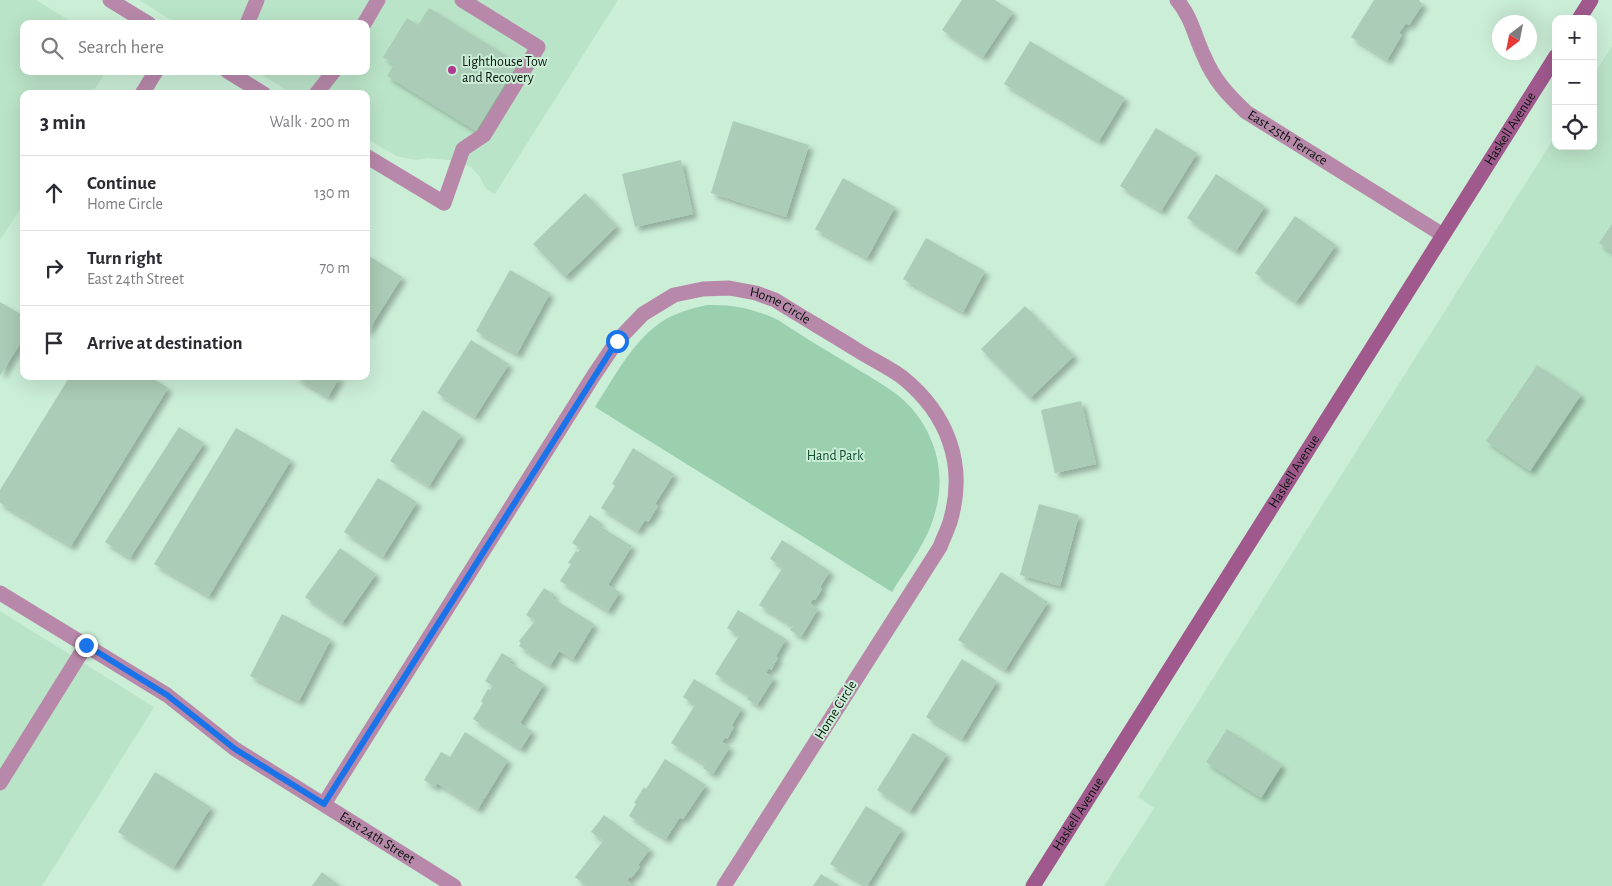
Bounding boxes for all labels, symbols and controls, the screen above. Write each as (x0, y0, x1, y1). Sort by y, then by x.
north arrow (1492, 15, 1537, 60)
map controls (1552, 15, 1597, 150)
button: + (1552, 15, 1597, 60)
search box (20, 20, 370, 75)
icon: search (38, 34, 66, 62)
text: Search here (78, 38, 164, 57)
place label: Lighthouse Tow and Recovery (462, 55, 548, 85)
button: − (1552, 60, 1597, 105)
marker: Lighthouse Tow and Recovery (446, 64, 458, 76)
street label: Haskell Avenue (1482, 90, 1538, 168)
button: locate (1552, 105, 1597, 150)
street label: East 25th Terrace (1245, 108, 1330, 168)
text: 3 min (40, 112, 86, 133)
text: Walk · 200 m (269, 114, 350, 130)
text: Continue (87, 174, 156, 193)
icon: ahead (40, 179, 68, 207)
text: 130 m (314, 185, 350, 201)
text: Home Circle (87, 196, 163, 212)
text: Turn right (87, 249, 162, 268)
icon: right (40, 254, 68, 282)
text: 70 m (319, 260, 350, 276)
text: East 24th Street (87, 271, 184, 287)
street label: Home Circle (749, 285, 813, 327)
icon: arrive (40, 329, 68, 357)
route start (606, 330, 629, 353)
text: Arrive at destination (87, 334, 243, 353)
street label: Haskell Avenue (1266, 432, 1322, 511)
park label: Hand Park (807, 449, 864, 463)
route end (75, 634, 98, 657)
street label: Home Circle (812, 678, 860, 742)
street label: Haskell Avenue (1050, 775, 1107, 853)
street label: East 24th Street (337, 809, 417, 867)

